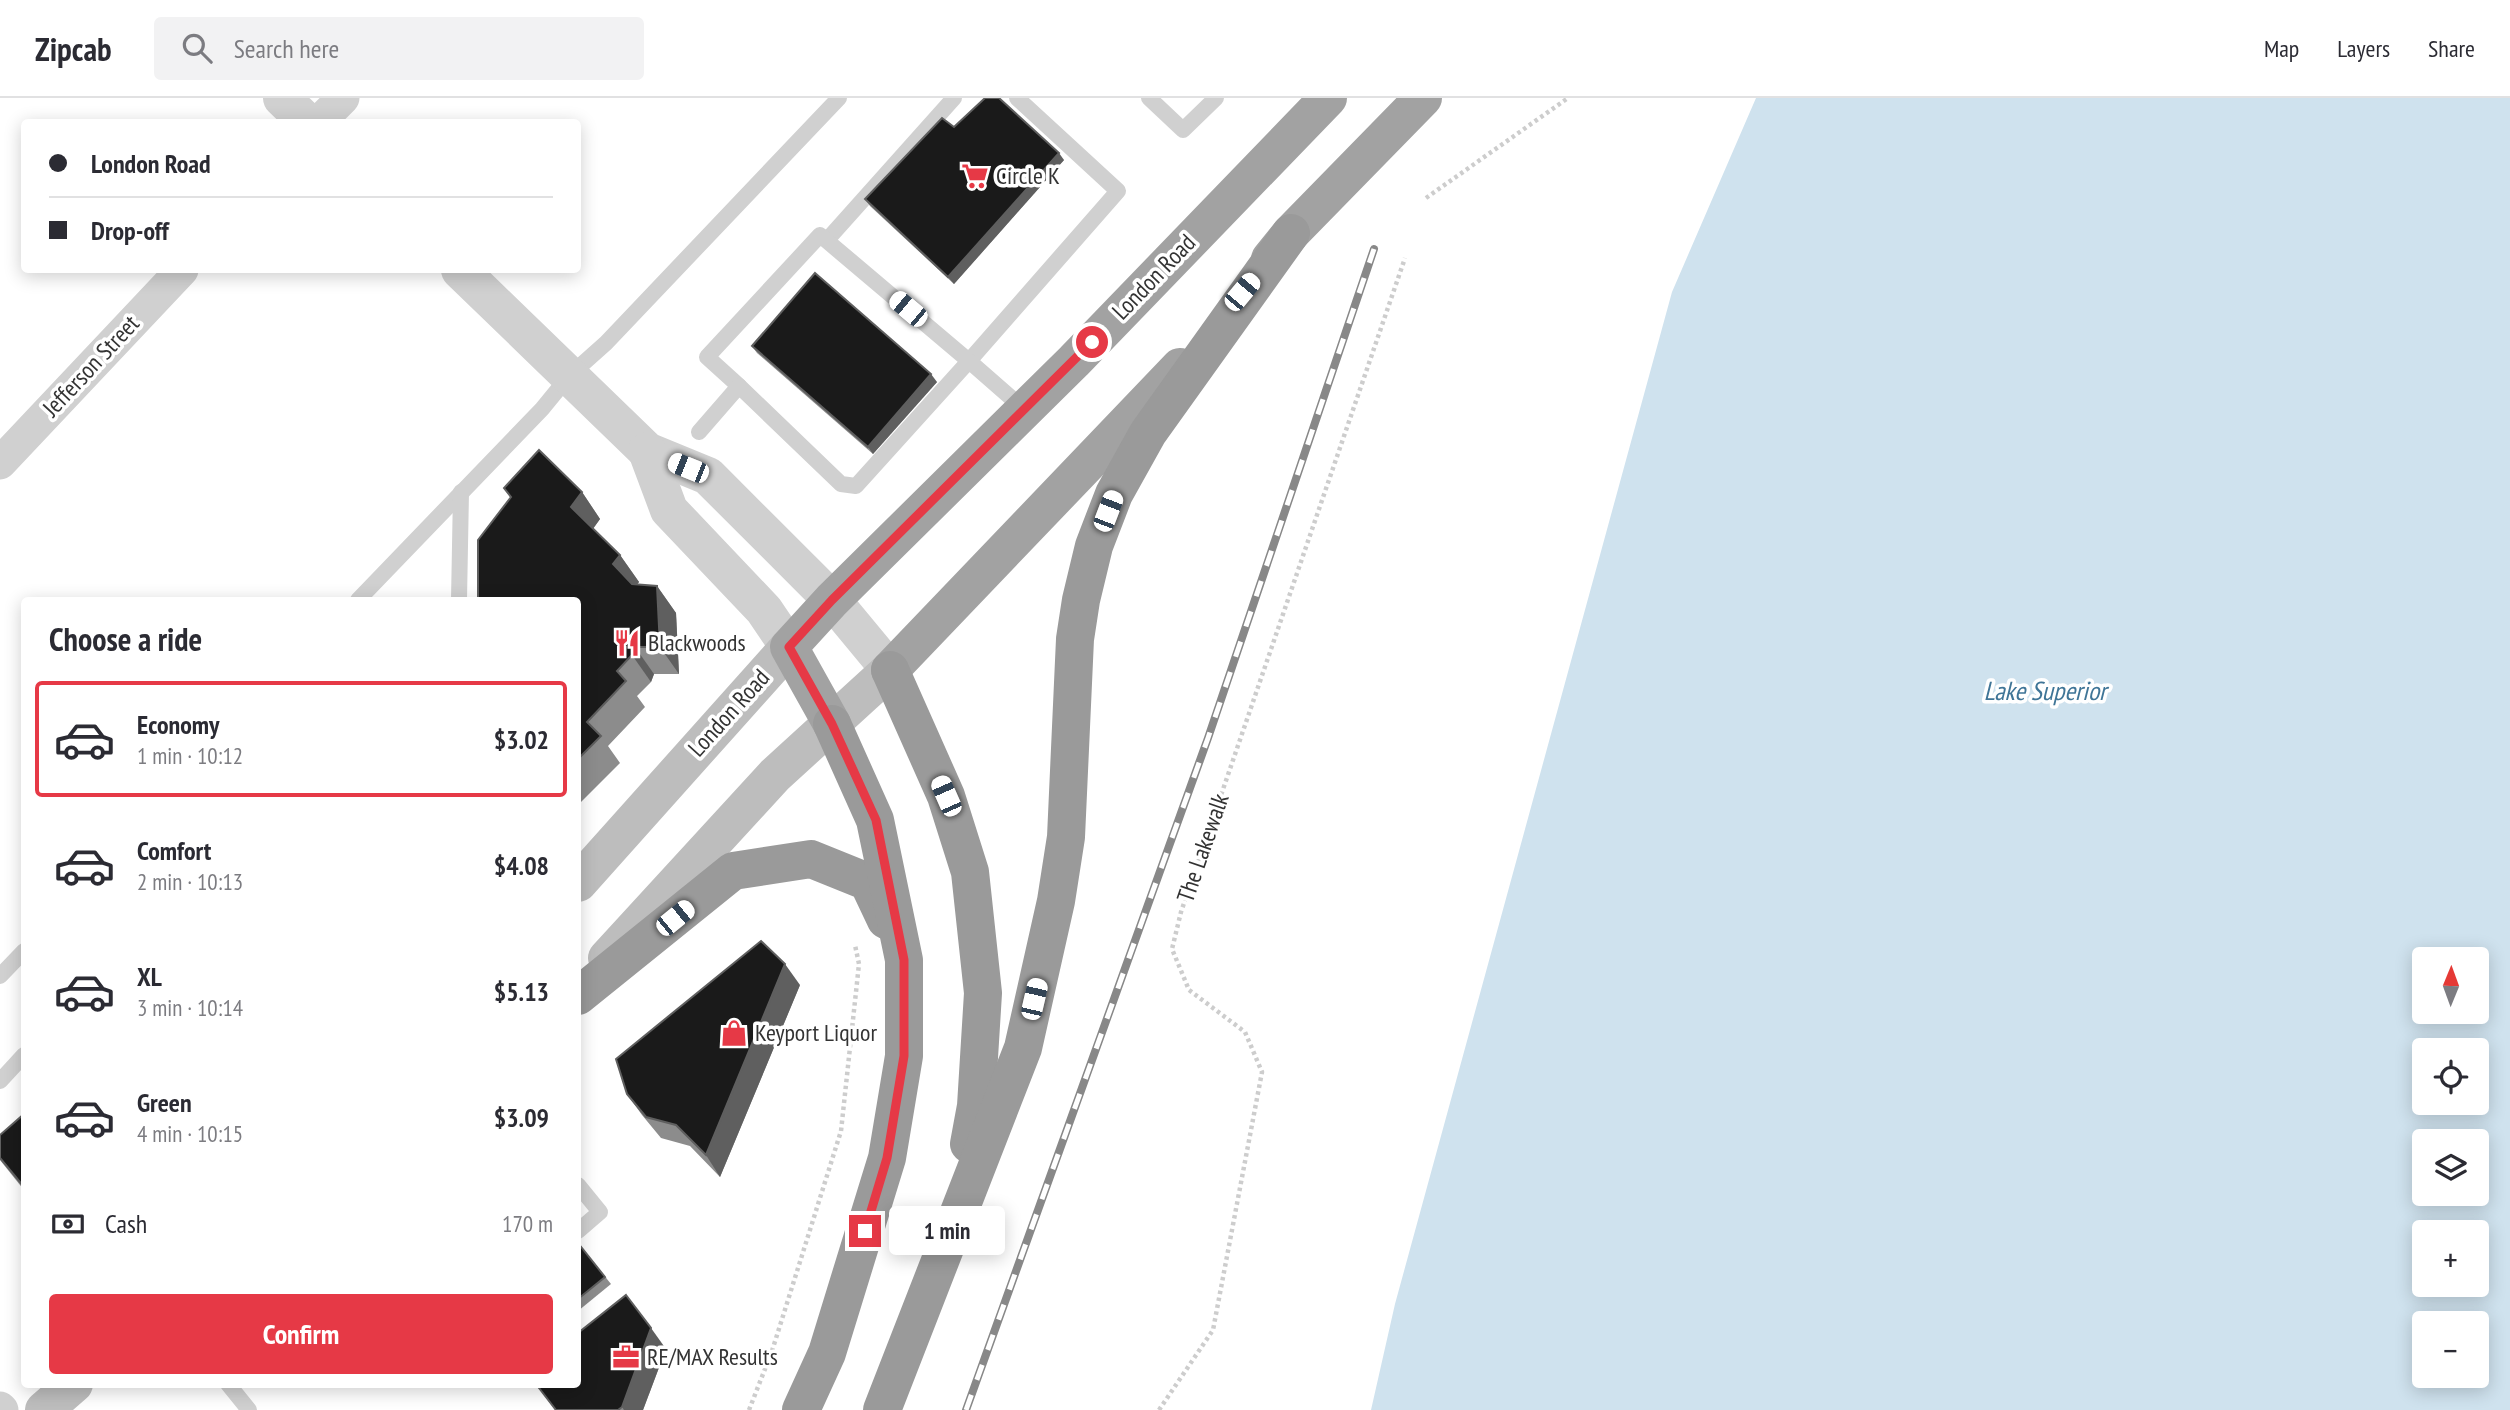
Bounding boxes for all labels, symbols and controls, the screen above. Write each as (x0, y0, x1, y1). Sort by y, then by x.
search box (154, 17, 644, 80)
text: Zipcab (35, 27, 112, 70)
icon: search (178, 29, 216, 67)
text: Search here (234, 32, 339, 65)
text: Map (2264, 33, 2299, 64)
text: Layers (2337, 33, 2390, 64)
text: Share (2428, 33, 2475, 64)
text: London Road (91, 147, 211, 180)
place label: Circle K (996, 160, 1060, 191)
supermarket icon: Circle K (960, 161, 990, 191)
text: Drop-off (91, 214, 169, 247)
street label: London Road (1105, 227, 1202, 326)
car (1221, 269, 1264, 315)
car (886, 287, 931, 331)
street label: Jefferson Street (35, 308, 146, 424)
route start (1076, 326, 1108, 358)
car (665, 450, 712, 486)
car (1091, 488, 1126, 534)
text: Choose a ride (49, 618, 202, 660)
place label: Blackwoods (648, 627, 746, 658)
restaurant icon: Blackwoods (612, 628, 642, 658)
street label: London Road (681, 662, 776, 763)
water label: Lake Superior (1984, 674, 2110, 707)
icon: car (53, 708, 116, 771)
text: Economy (137, 708, 219, 741)
text: $3.02 (494, 723, 549, 756)
text: 1 min · 10:12 (137, 741, 243, 770)
car (928, 773, 965, 819)
street label: The Lakewalk (1169, 789, 1236, 906)
icon: car (53, 834, 116, 897)
text: Comfort (137, 834, 211, 867)
text: $4.08 (494, 849, 549, 882)
text: 2 min · 10:13 (137, 867, 243, 896)
car (653, 897, 698, 939)
north arrow (2412, 947, 2488, 1024)
map controls (2412, 947, 2489, 1388)
icon: car (53, 960, 116, 1023)
text: XL (137, 960, 162, 993)
text: $5.13 (494, 975, 549, 1008)
car (1020, 976, 1049, 1022)
text: 3 min · 10:14 (137, 993, 243, 1022)
place label: Keyport Liquor (755, 1017, 877, 1048)
shop icon: Keyport Liquor (719, 1018, 749, 1048)
button: locate (2412, 1038, 2489, 1115)
icon: car (53, 1086, 116, 1149)
text: Green (137, 1086, 192, 1119)
text: $3.09 (494, 1101, 549, 1134)
text: 4 min · 10:15 (137, 1119, 243, 1148)
button: layers (2412, 1129, 2489, 1206)
icon: cash (49, 1205, 87, 1243)
callout: 1 min (890, 1206, 1005, 1256)
text: Cash (105, 1207, 147, 1240)
text: 170 m (502, 1209, 553, 1238)
route end (849, 1215, 881, 1247)
text: 1 min (924, 1216, 970, 1245)
button: + (2412, 1220, 2489, 1297)
button: Confirm (49, 1294, 553, 1374)
button: − (2412, 1311, 2489, 1388)
place label: RE/MAX Results (647, 1341, 778, 1372)
office icon: RE/MAX Results (611, 1342, 641, 1372)

